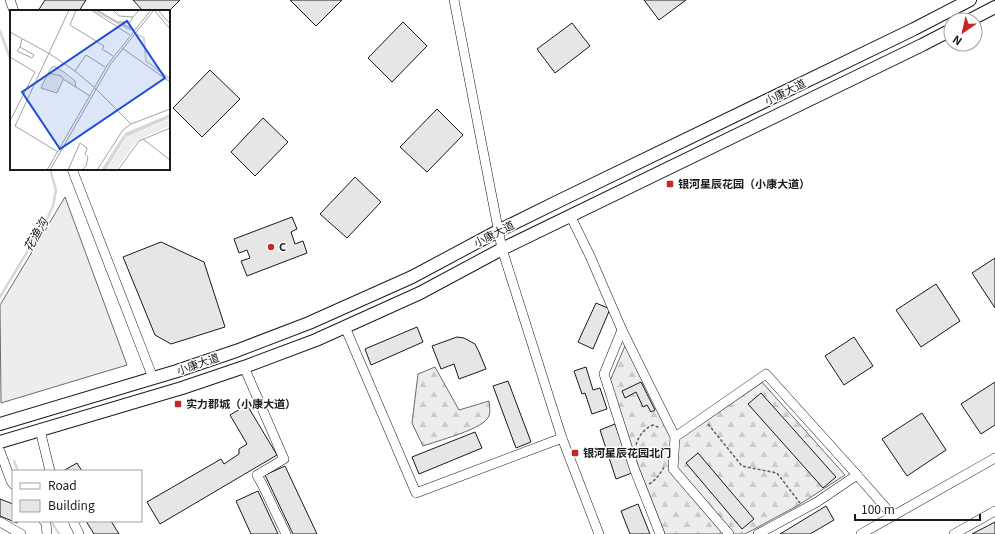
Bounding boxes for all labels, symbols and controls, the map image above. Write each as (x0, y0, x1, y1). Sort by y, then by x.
inset map (10, 10, 170, 170)
north arrow (943, 12, 983, 52)
text: N (949, 32, 965, 50)
street label: 小康大道 (761, 74, 808, 108)
place label: 银河星辰花园（小康大道） (678, 175, 810, 191)
marker: 银河星辰花园（小康大道） (665, 179, 675, 189)
water label: 花渔沟 (18, 213, 52, 254)
street label: 小康大道 (470, 216, 517, 250)
place label: C (279, 238, 286, 254)
marker: C (266, 242, 276, 252)
street label: 小康大道 (174, 348, 221, 378)
place label: 实力郡城（小康大道） (186, 395, 296, 411)
marker: 实力郡城（小康大道） (173, 399, 183, 409)
place label: 银河星辰花园北门 (583, 444, 671, 460)
marker: 银河星辰花园北门 (570, 448, 580, 458)
legend (12, 470, 142, 522)
text: Road (48, 476, 77, 493)
text: Building (48, 496, 95, 513)
scale bar (855, 496, 980, 522)
text: 100 m (861, 500, 895, 517)

